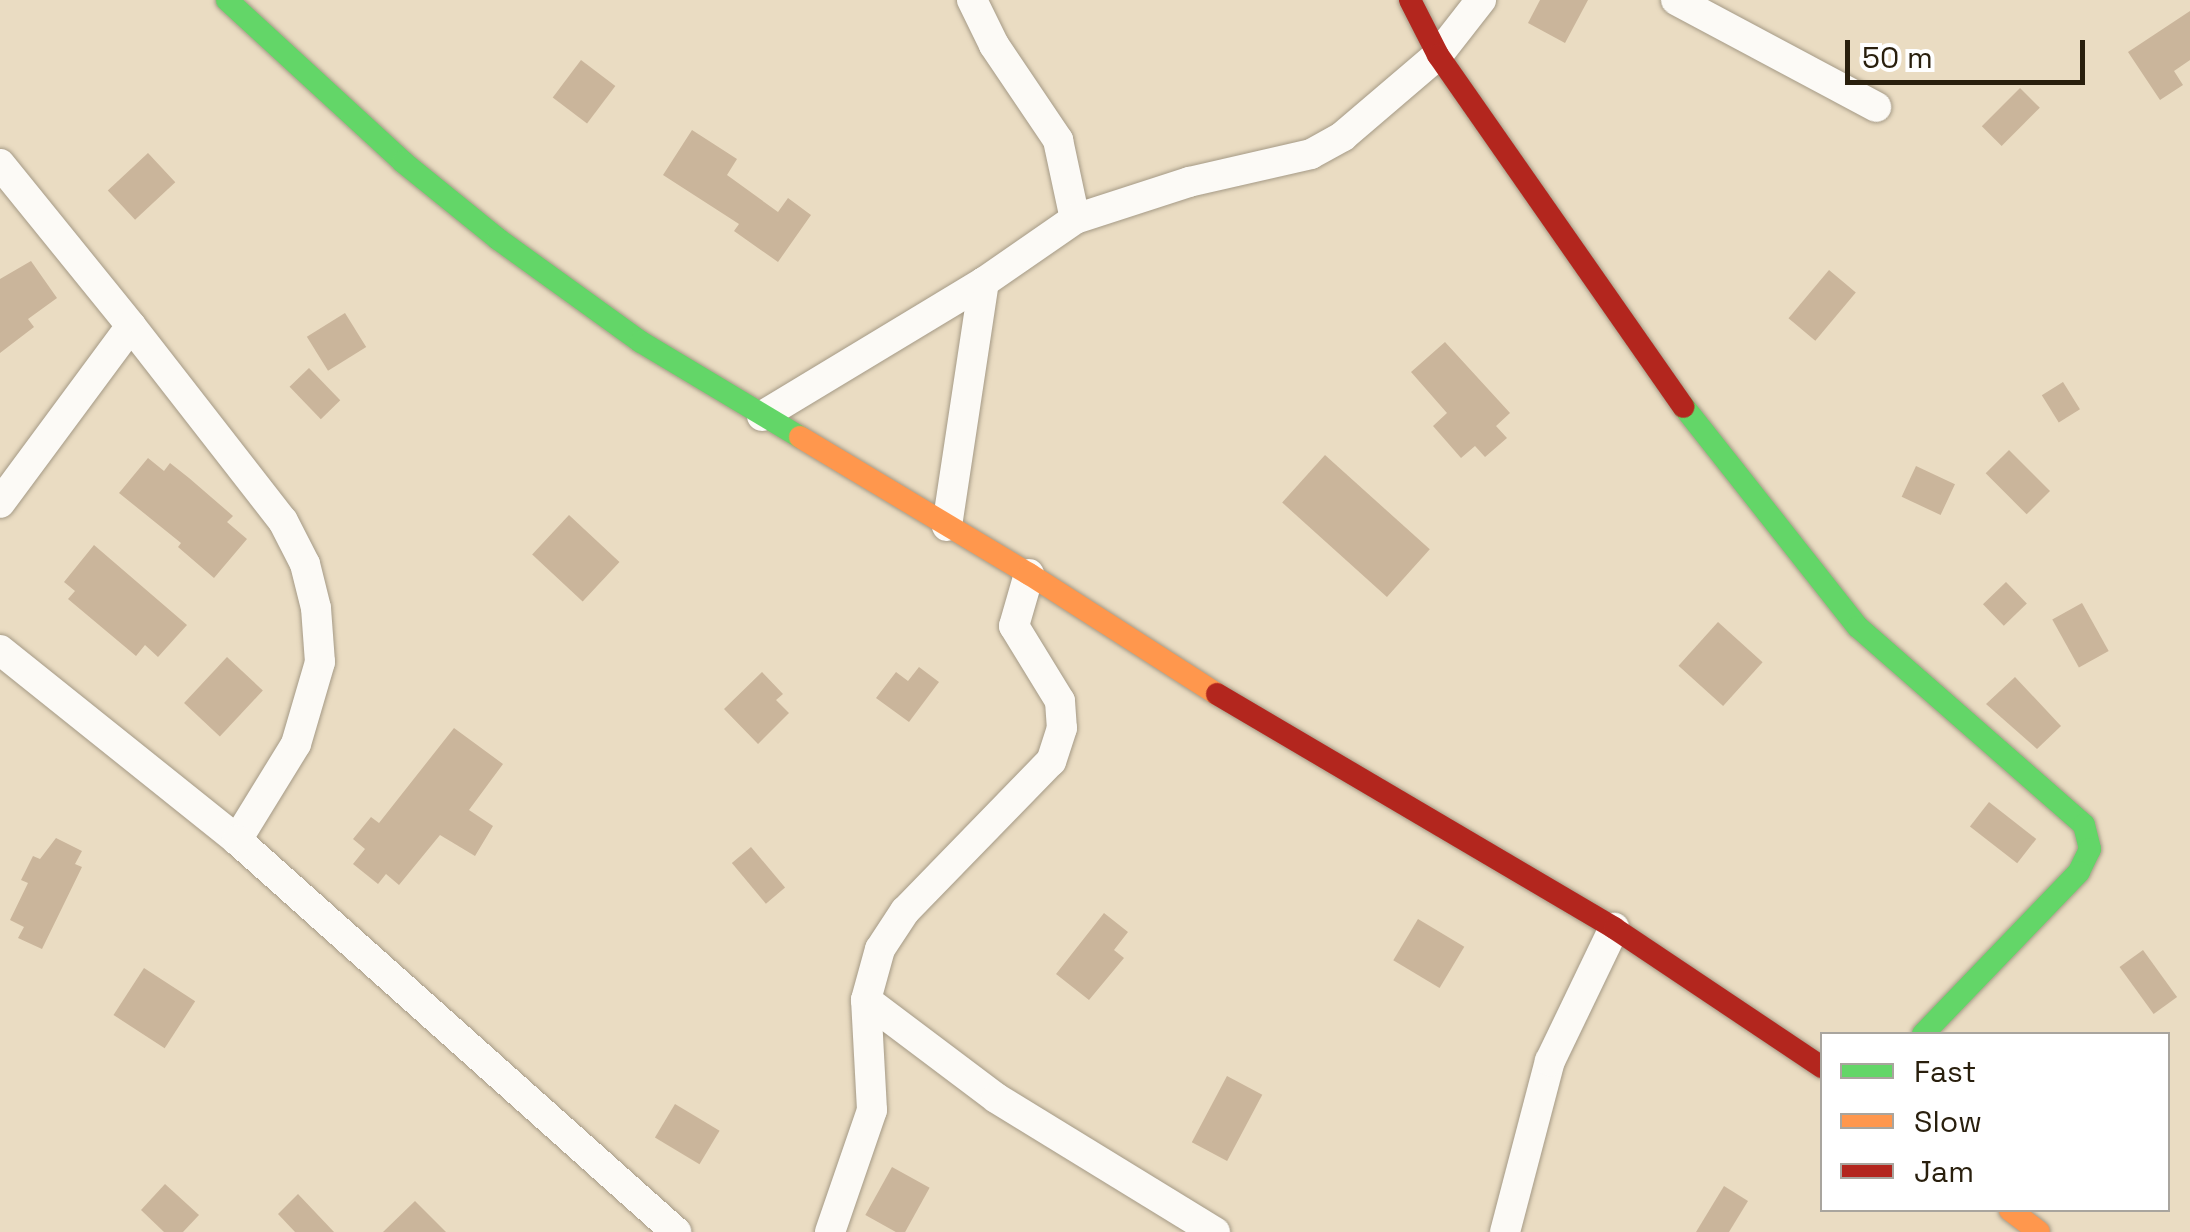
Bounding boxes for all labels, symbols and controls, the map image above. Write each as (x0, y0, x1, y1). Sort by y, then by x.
scale bar (1850, 20, 2090, 82)
text: 50 m (1862, 38, 1933, 77)
legend (1820, 1032, 2170, 1212)
text: Fast (1914, 1052, 1976, 1091)
text: Slow (1914, 1102, 1982, 1141)
text: Jam (1914, 1152, 1974, 1191)

